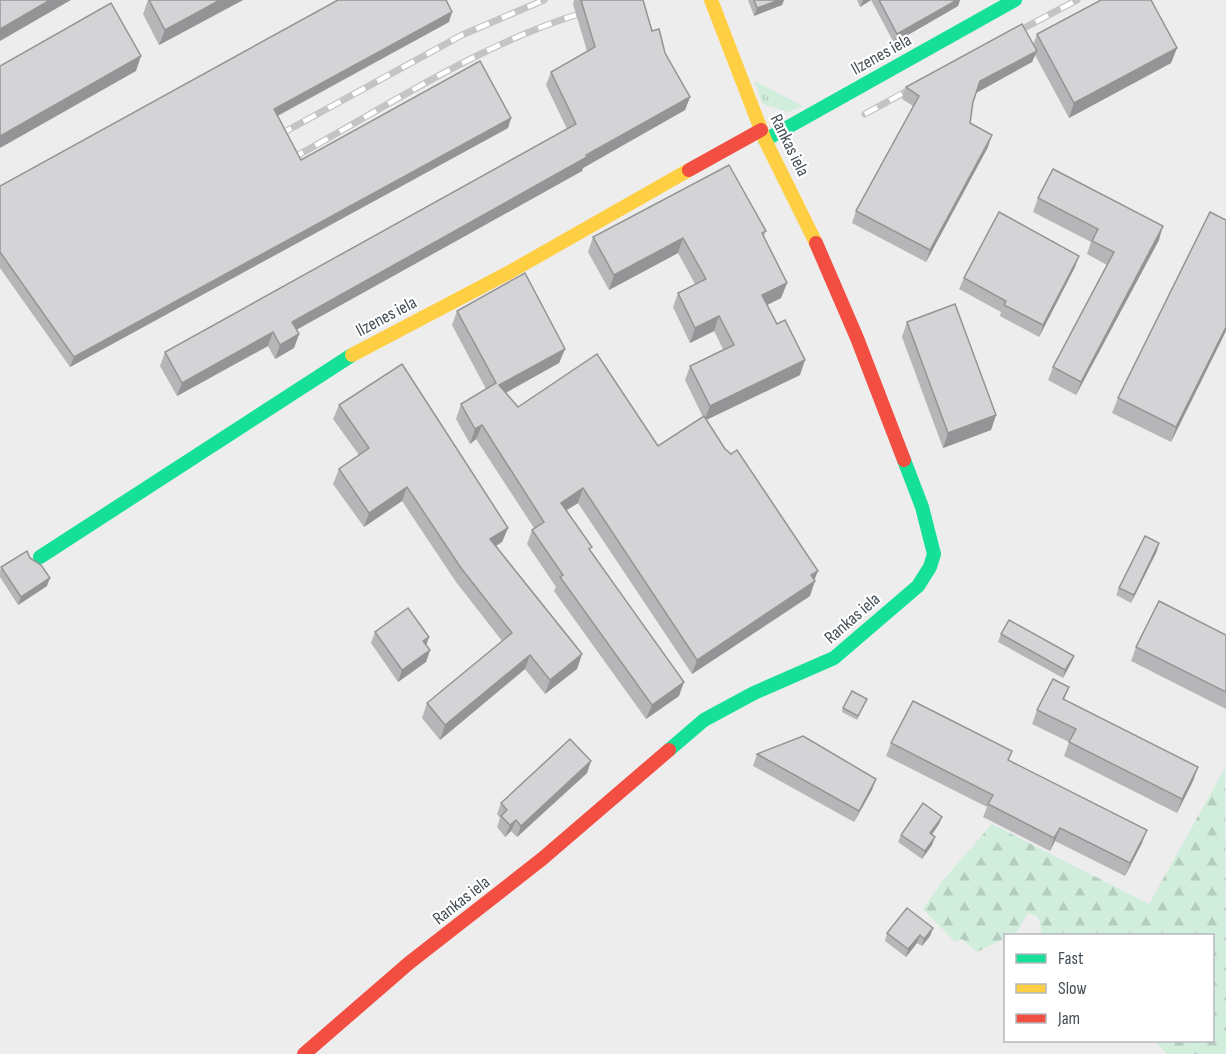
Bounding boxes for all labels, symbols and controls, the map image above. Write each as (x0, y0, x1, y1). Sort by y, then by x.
street label: Ilzenes iela (847, 29, 915, 80)
street label: Rankas iela (765, 111, 814, 180)
street label: Ilzenes iela (352, 292, 420, 341)
street label: Rankas iela (820, 589, 884, 648)
street label: Rankas iela (429, 872, 494, 929)
legend (1004, 934, 1214, 1042)
text: Fast (1058, 948, 1084, 969)
text: Slow (1058, 978, 1087, 999)
text: Jam (1057, 1008, 1080, 1029)

